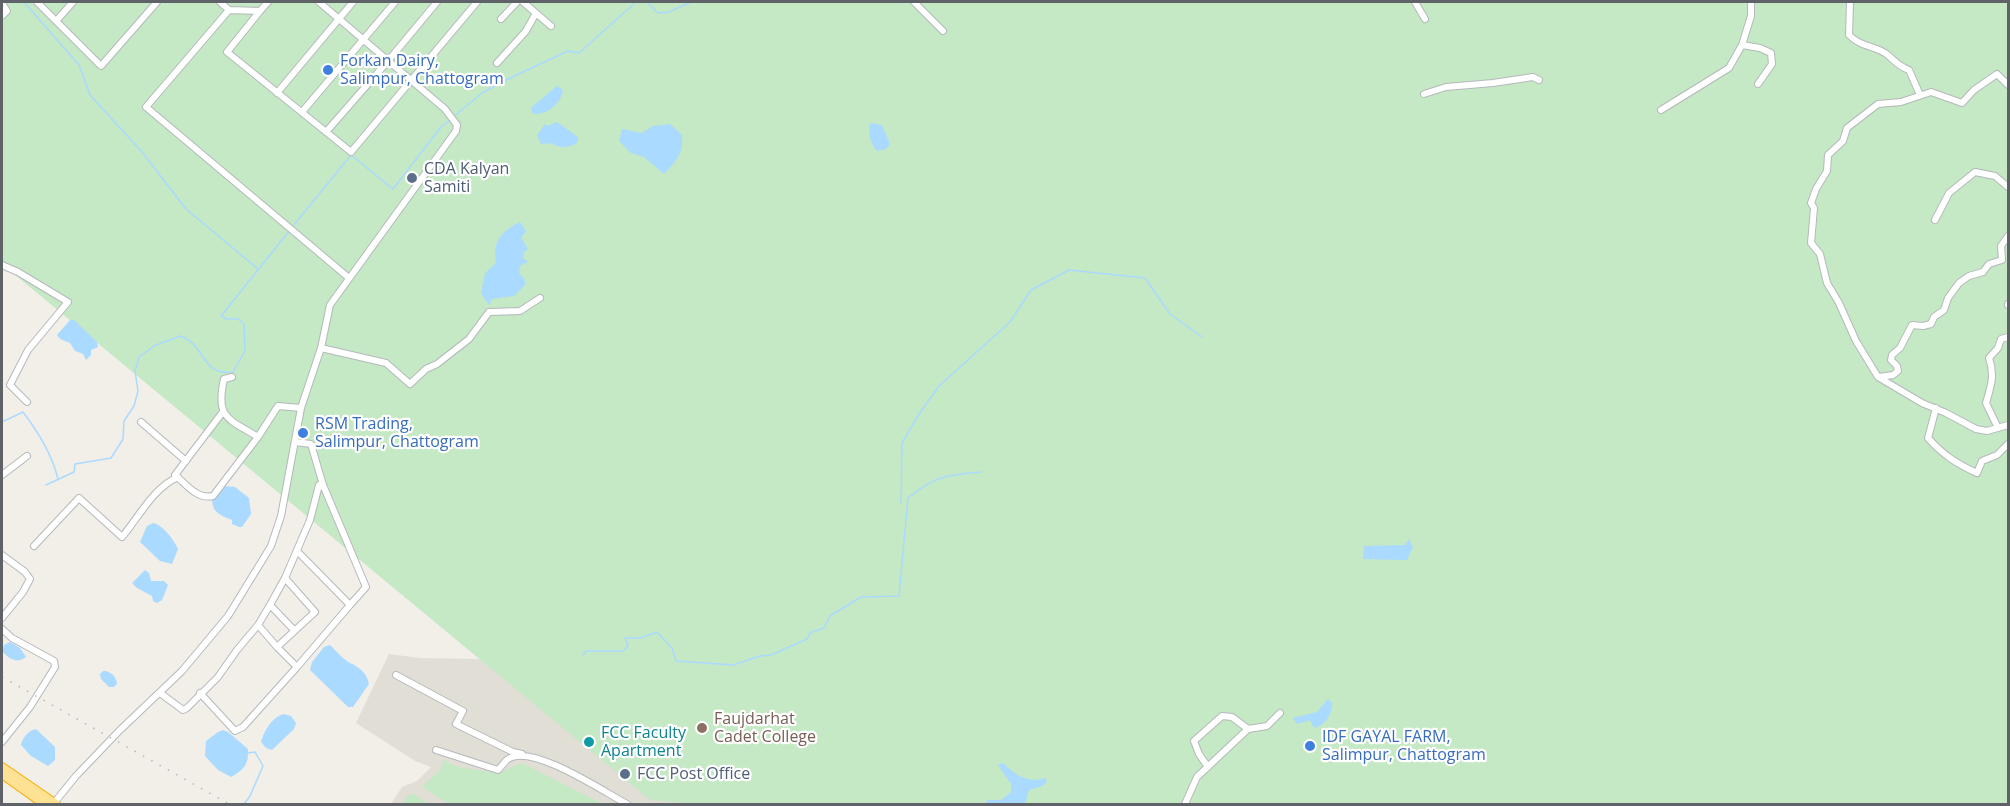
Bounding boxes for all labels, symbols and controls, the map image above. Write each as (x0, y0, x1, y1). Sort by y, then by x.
place label: Forkan Dairy, Salimpur, Chattogram (340, 51, 504, 89)
marker: Forkan Dairy, Salimpur, Chattogram (321, 63, 335, 77)
place label: CDA Kalyan Samiti (424, 159, 509, 197)
marker: CDA Kalyan Samiti (405, 171, 419, 185)
place label: RSM Trading, Salimpur, Chattogram (315, 414, 479, 452)
marker: RSM Trading, Salimpur, Chattogram (296, 426, 310, 440)
place label: Faujdarhat Cadet College (714, 709, 816, 747)
marker: Faujdarhat Cadet College (695, 721, 709, 735)
place label: FCC Faculty Apartment (601, 723, 686, 761)
place label: IDF GAYAL FARM, Salimpur, Chattogram (1322, 727, 1486, 765)
marker: FCC Faculty Apartment (582, 735, 596, 749)
marker: IDF GAYAL FARM, Salimpur, Chattogram (1303, 739, 1317, 753)
place label: FCC Post Office (637, 764, 750, 784)
marker: FCC Post Office (618, 767, 632, 781)

